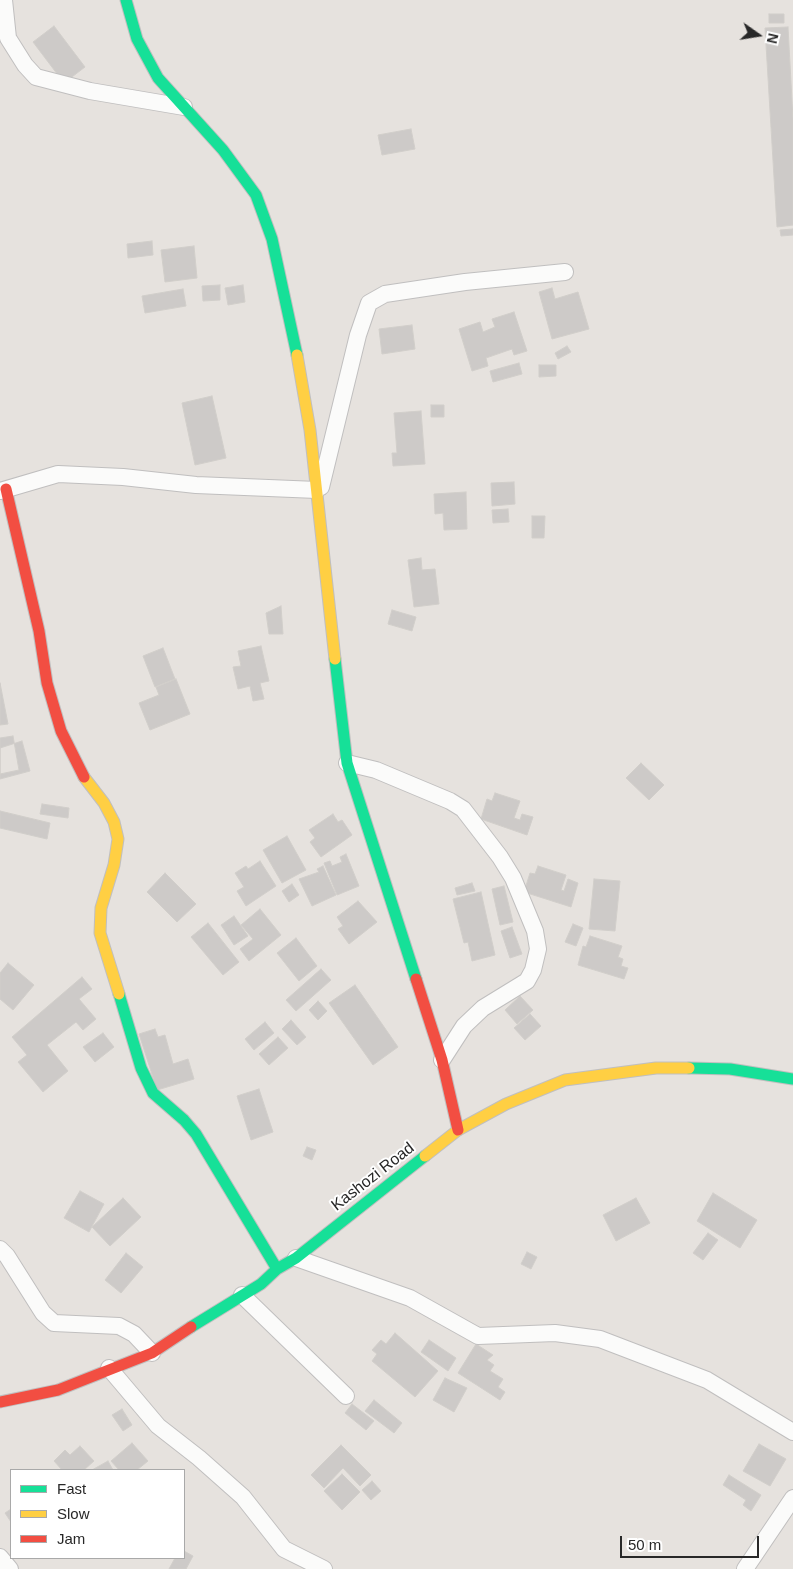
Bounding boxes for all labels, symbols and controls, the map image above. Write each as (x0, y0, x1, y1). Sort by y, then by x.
north arrow (733, 10, 783, 60)
text: N (764, 32, 782, 45)
street label: Kashozi Road (328, 1139, 418, 1215)
legend (10, 1469, 185, 1559)
text: Fast (57, 1480, 86, 1497)
text: Slow (57, 1505, 90, 1522)
scale bar (623, 1526, 762, 1558)
text: Jam (57, 1530, 85, 1547)
text: 50 m (628, 1536, 661, 1553)

